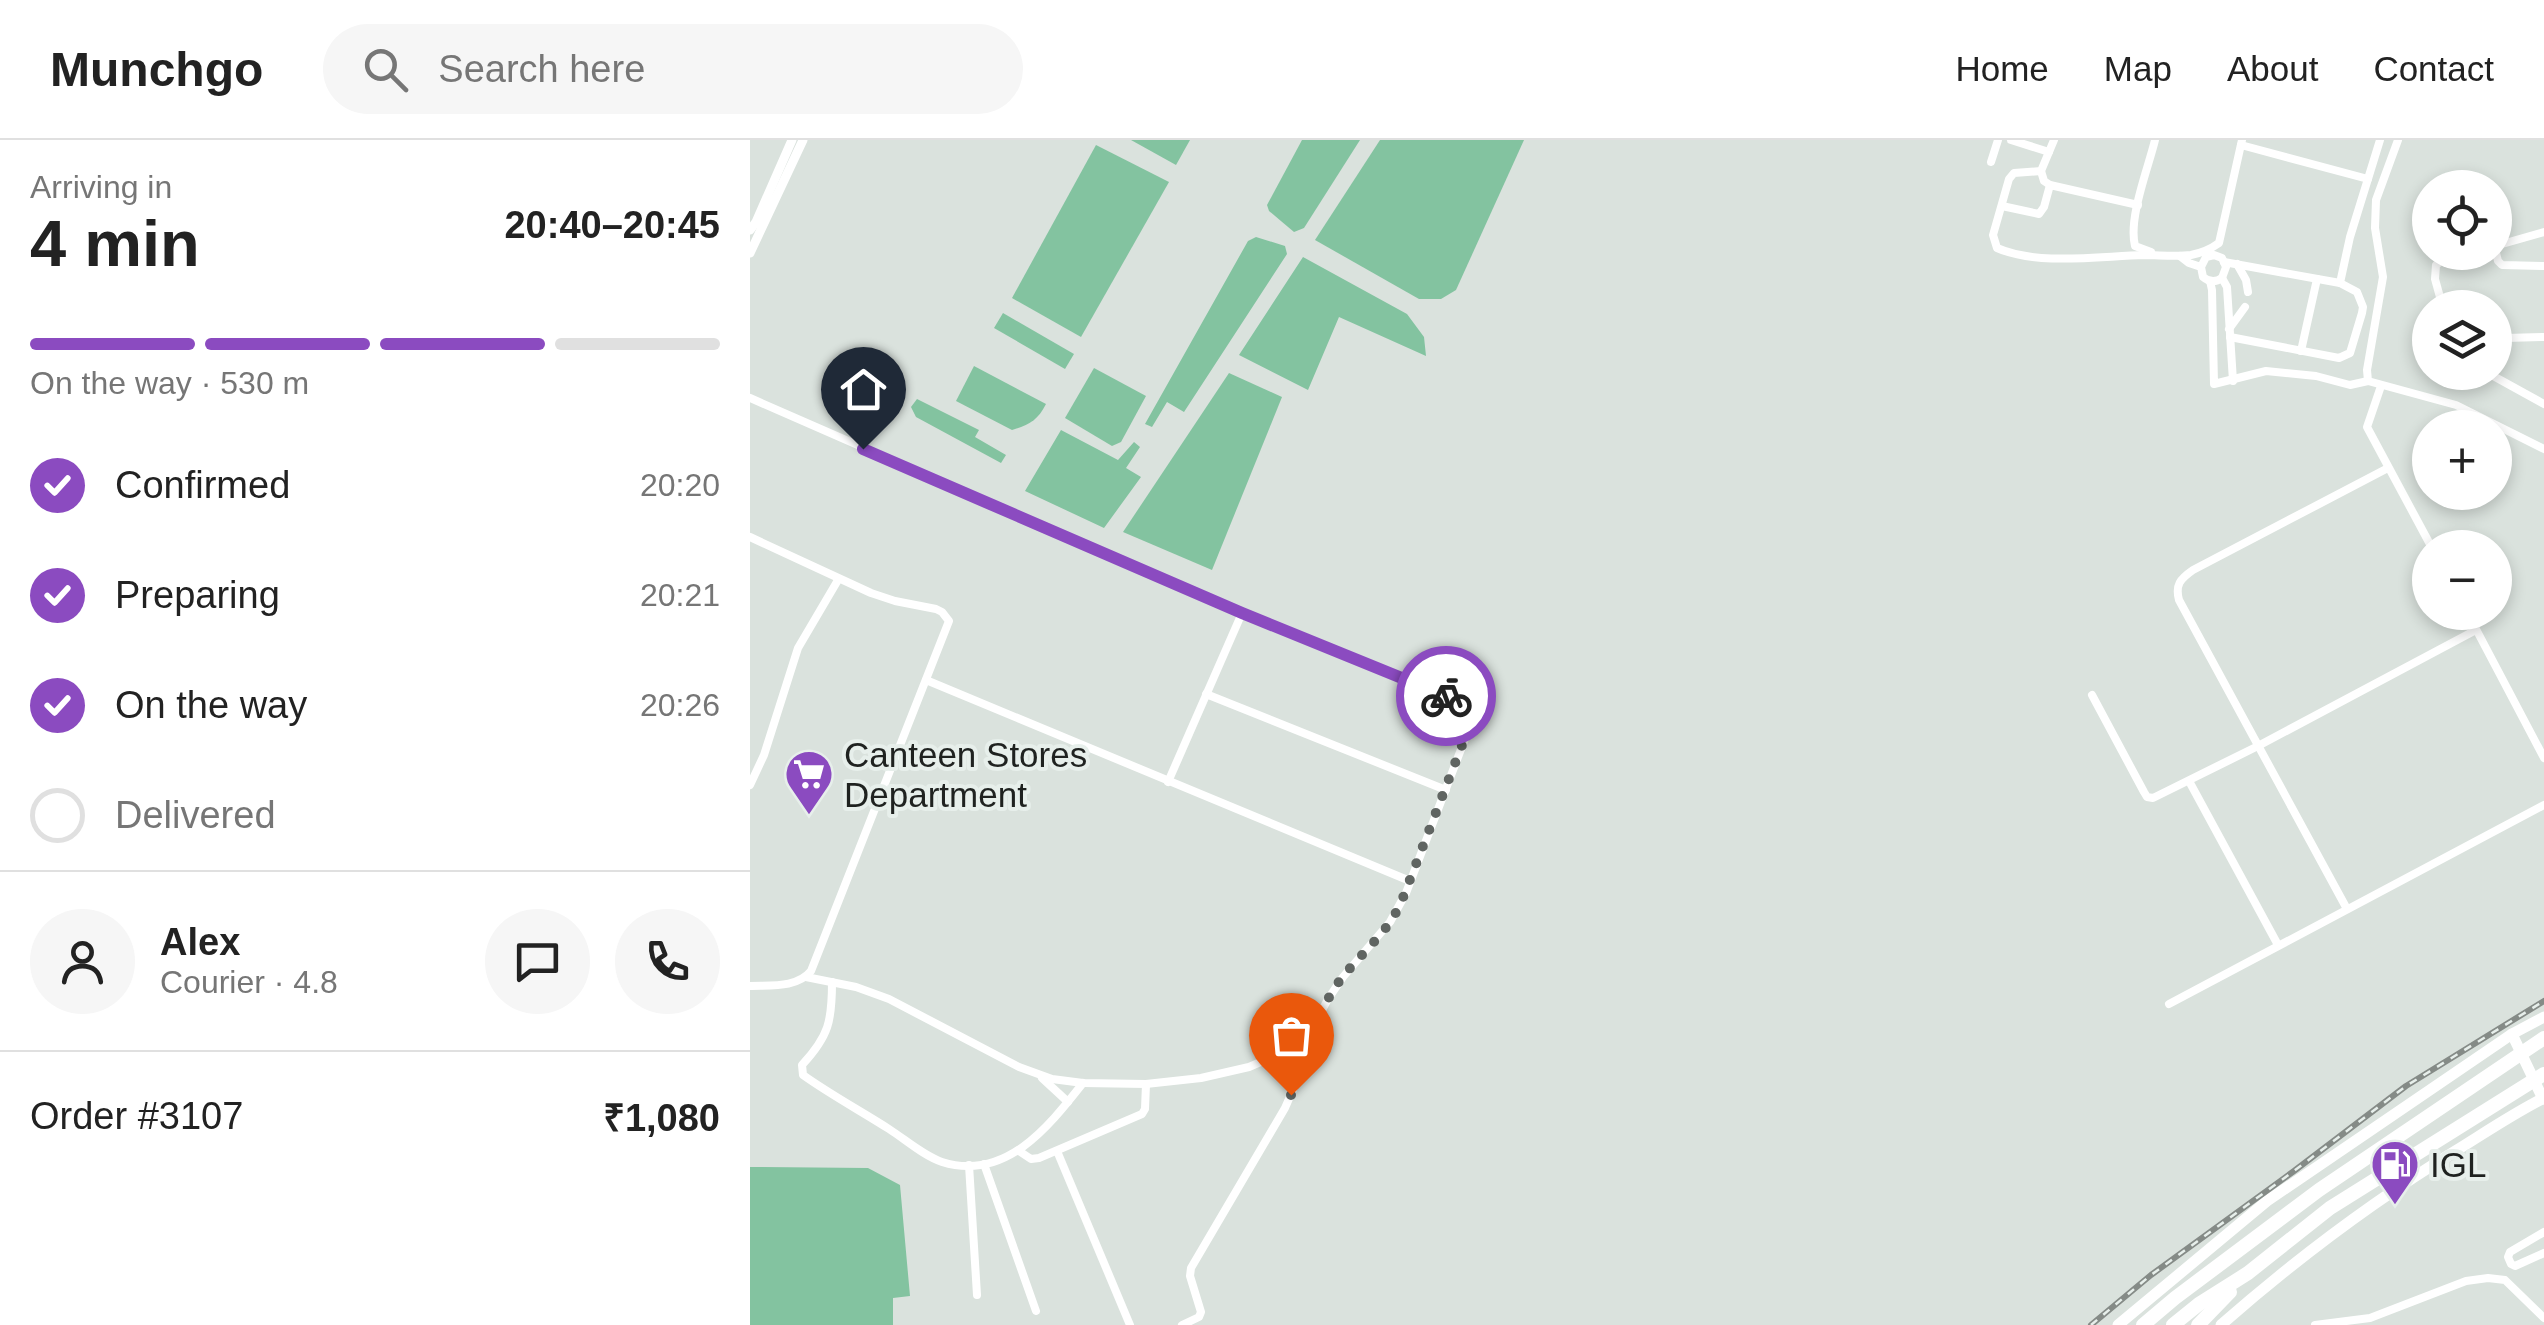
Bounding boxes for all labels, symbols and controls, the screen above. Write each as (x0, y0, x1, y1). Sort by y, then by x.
search box (323, 24, 1023, 114)
icon: search (358, 42, 413, 97)
text: Munchgo (50, 43, 263, 96)
text: Search here (438, 48, 645, 90)
text: Home (1955, 49, 2049, 88)
text: Map (2104, 49, 2172, 88)
text: About (2227, 49, 2318, 88)
text: Contact (2373, 49, 2494, 88)
text: Arriving in (30, 169, 172, 205)
map controls (2412, 170, 2512, 630)
button: locate (2412, 170, 2512, 270)
text: 20:40–20:45 (504, 204, 720, 246)
text: 4 min (30, 207, 200, 280)
button: layers (2412, 290, 2512, 390)
pin (821, 347, 906, 450)
icon: home (836, 362, 891, 417)
text: On the way · 530 m (30, 365, 309, 401)
button: + (2412, 410, 2512, 510)
icon: check (30, 458, 85, 513)
text: Confirmed (115, 464, 290, 506)
text: 20:20 (640, 467, 720, 503)
button: − (2412, 530, 2512, 630)
icon: check (30, 568, 85, 623)
text: Preparing (115, 574, 280, 616)
text: 20:21 (640, 577, 720, 613)
courier (1396, 646, 1496, 746)
icon: bike (1419, 669, 1474, 724)
icon: check (30, 678, 85, 733)
text: On the way (115, 684, 307, 726)
text: 20:26 (640, 687, 720, 723)
place label: Canteen Stores Department (844, 735, 1087, 814)
supermarket icon: Canteen Stores Department (783, 748, 835, 816)
text: Delivered (115, 794, 276, 836)
button: person (30, 909, 135, 1014)
button: chat (485, 909, 590, 1014)
button: phone (615, 909, 720, 1014)
text: Alex (160, 921, 240, 963)
text: Courier · 4.8 (160, 964, 338, 1000)
pin (1249, 993, 1334, 1096)
icon: bag (1264, 1008, 1319, 1063)
text: Order #3107 (30, 1095, 243, 1137)
text: ₹1,080 (603, 1097, 720, 1139)
fuel station icon: IGL (2369, 1138, 2421, 1206)
place label: IGL (2430, 1145, 2486, 1184)

